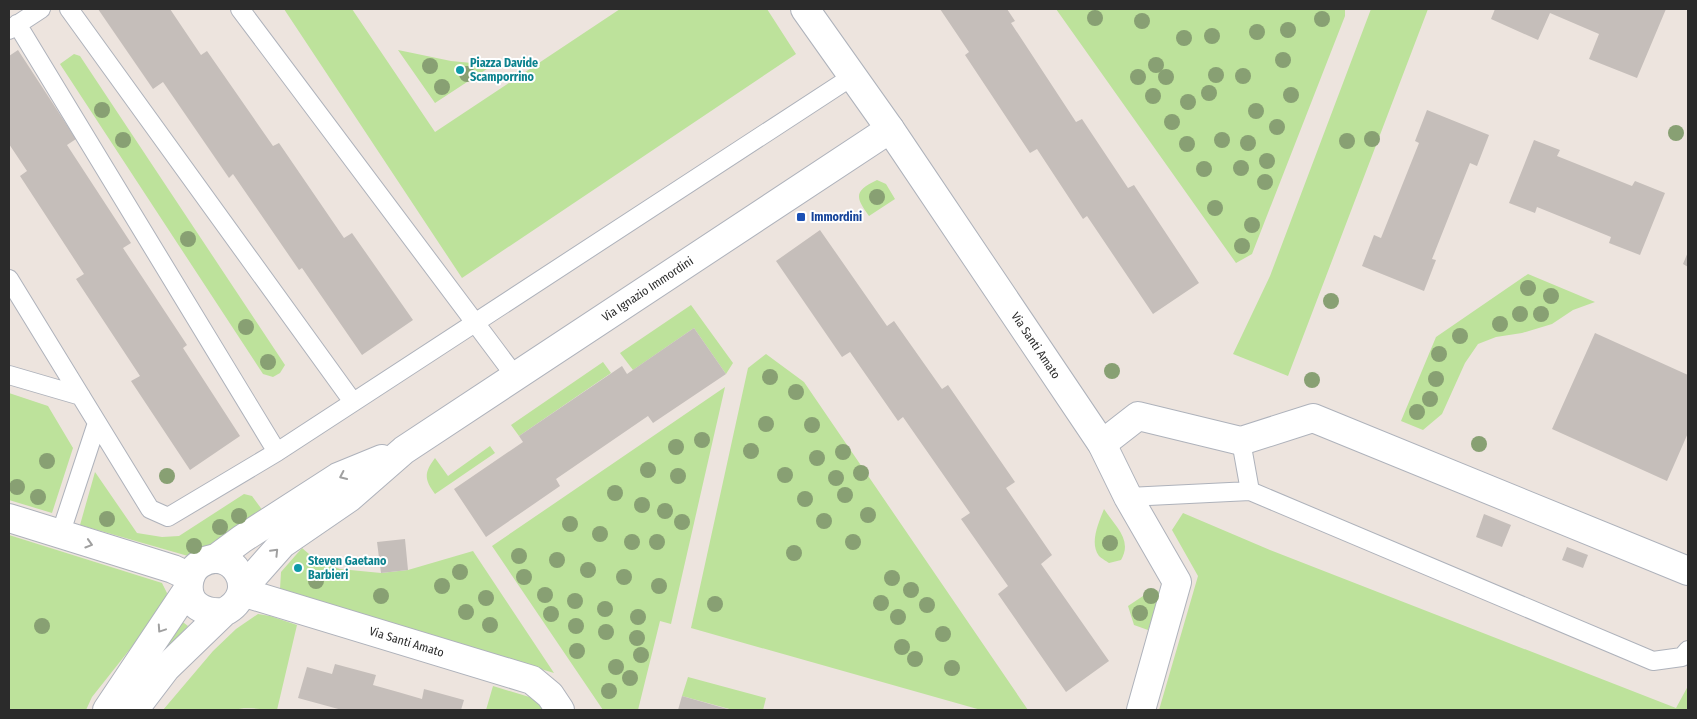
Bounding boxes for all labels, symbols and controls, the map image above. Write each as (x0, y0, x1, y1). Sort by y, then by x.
place label: Piazza Davide Scamporrino (470, 56, 538, 84)
marker: Piazza Davide Scamporrino (454, 64, 466, 76)
place label: Immordini (811, 210, 862, 224)
marker: Immordini (795, 211, 807, 223)
street label: Via Ignazio Immordini (599, 254, 696, 324)
street label: Via Santi Amato (1008, 310, 1063, 382)
one-way arrow (339, 469, 348, 480)
one-way arrow (84, 538, 92, 548)
one-way arrow (269, 548, 278, 557)
place label: Steven Gaetano Barbieri (308, 554, 387, 582)
marker: Steven Gaetano Barbieri (292, 562, 304, 574)
one-way arrow (158, 623, 167, 633)
street label: Via Santi Amato (368, 624, 446, 660)

